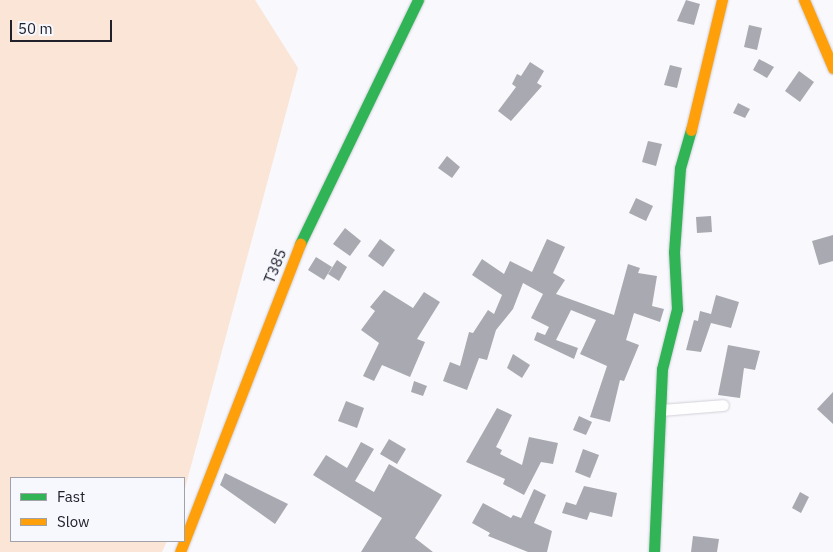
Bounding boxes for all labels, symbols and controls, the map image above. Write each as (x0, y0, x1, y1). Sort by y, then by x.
scale bar (12, 10, 115, 42)
text: 50 m (18, 19, 53, 38)
street label: T385 (260, 246, 290, 286)
legend (10, 477, 185, 542)
text: Fast (57, 487, 85, 506)
text: Slow (57, 512, 90, 531)

